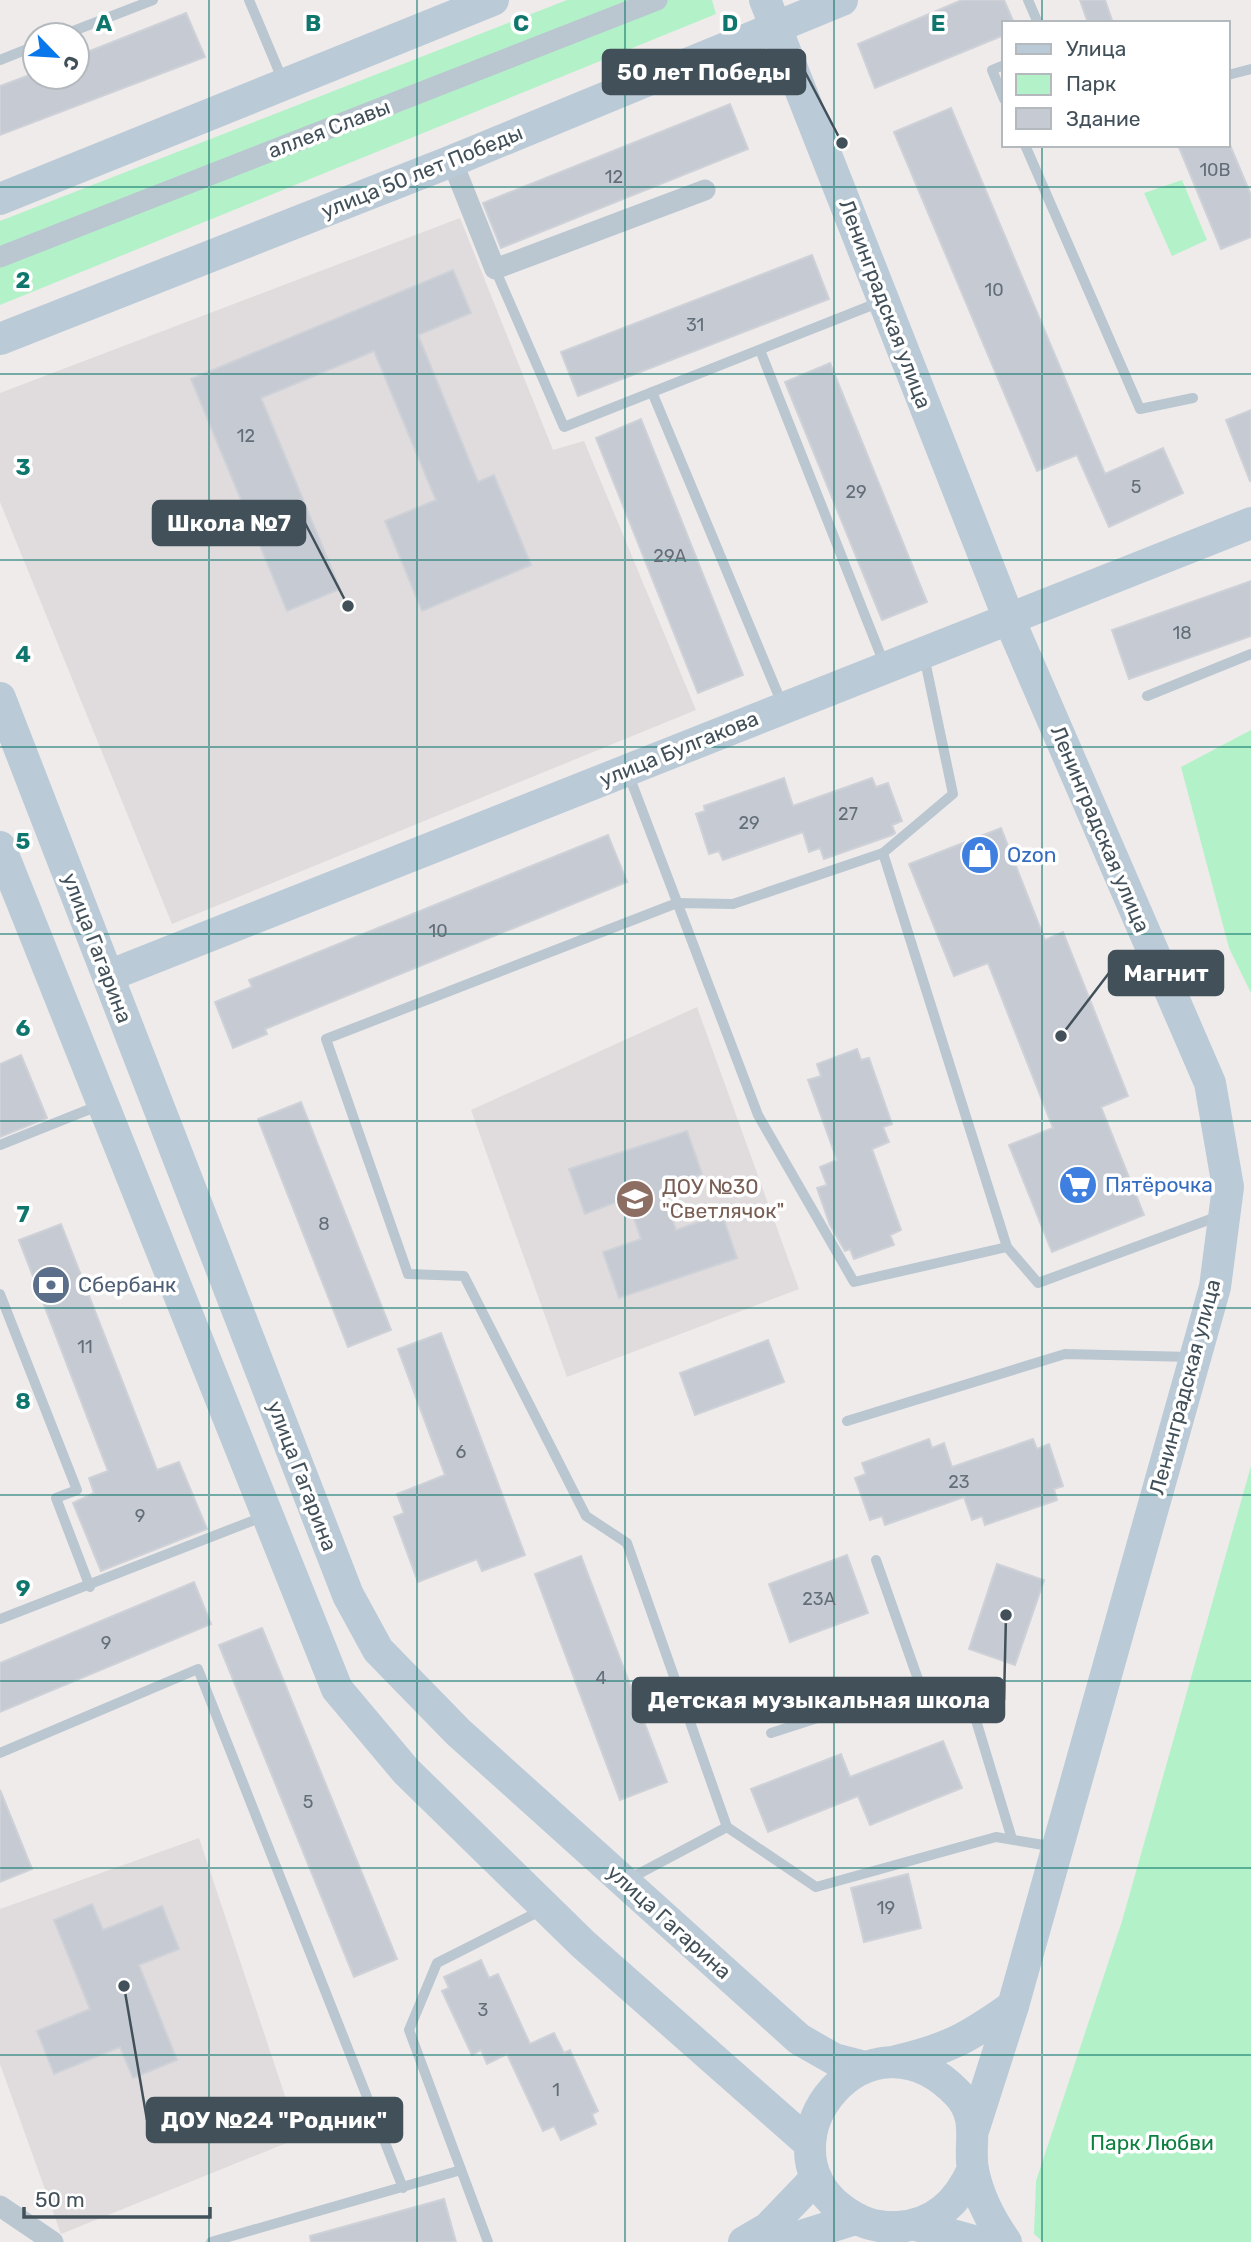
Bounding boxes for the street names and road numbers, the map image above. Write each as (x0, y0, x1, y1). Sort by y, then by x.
street label: аллея Славы (264, 94, 393, 163)
street label: улица 50 лет Победы (318, 120, 526, 223)
street label: Ленинградская улица (834, 196, 937, 412)
street label: улица Булгакова (596, 705, 762, 792)
street label: Ленинградская улица (1046, 722, 1155, 936)
street label: улица Гагарина (57, 869, 138, 1026)
street label: Ленинградская улица (1144, 1276, 1225, 1497)
street label: улица Гагарина (262, 1397, 343, 1554)
street label: улица Гагарина (602, 1859, 737, 1984)

